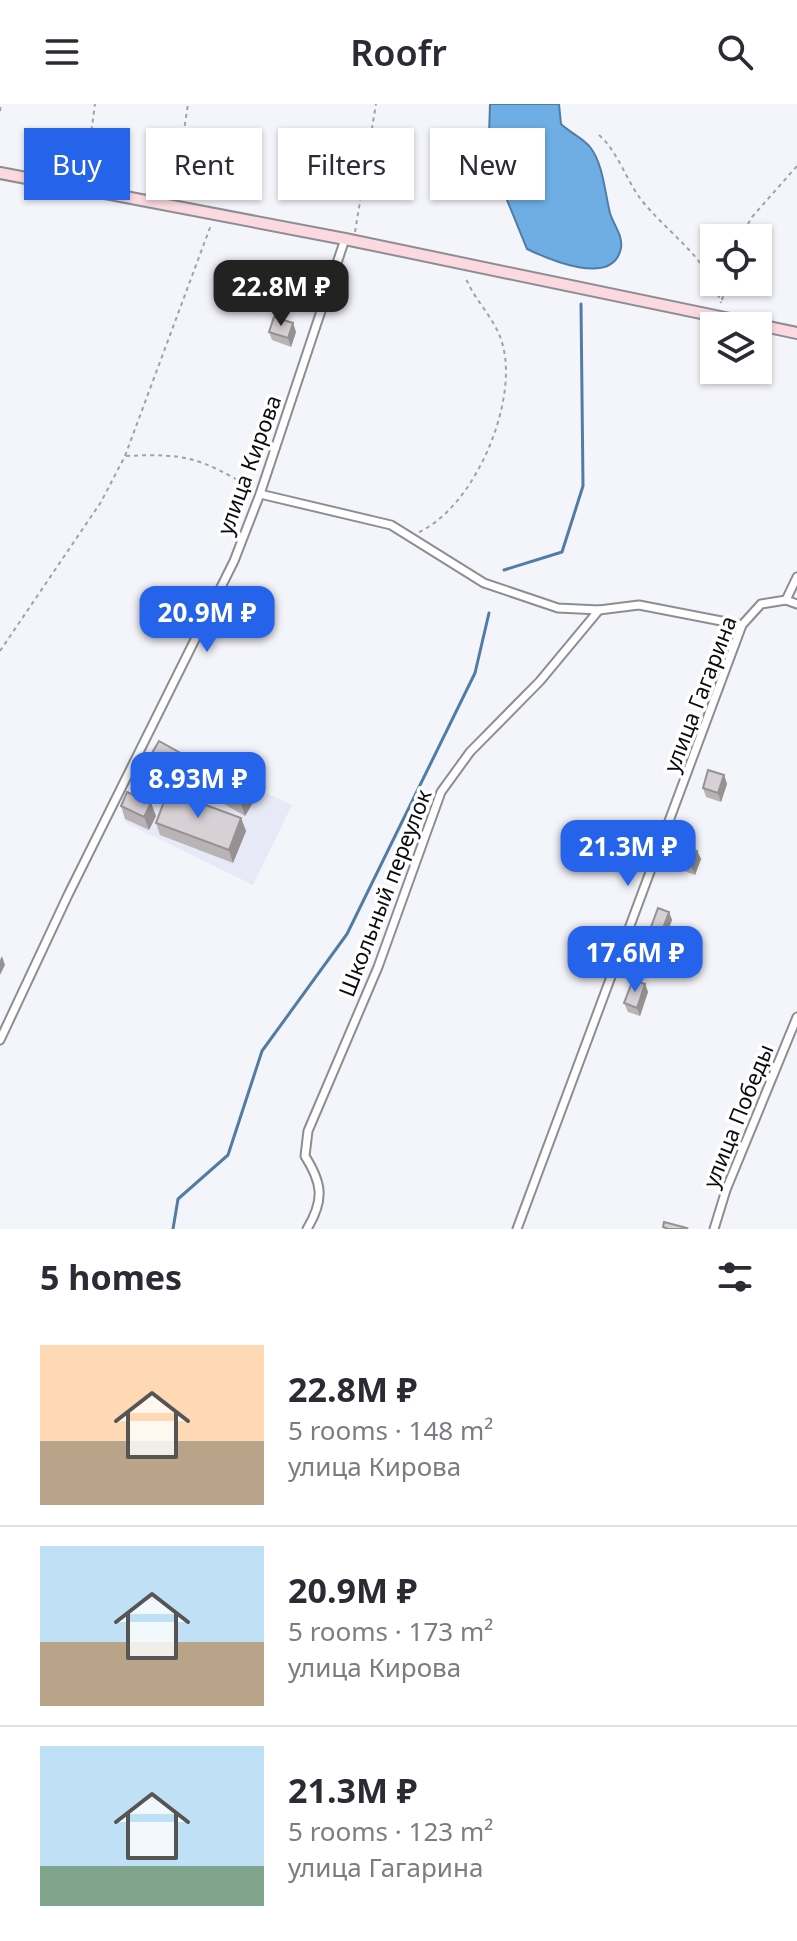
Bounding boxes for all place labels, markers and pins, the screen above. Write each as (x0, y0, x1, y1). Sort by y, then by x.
pin: 22.8M ₽ (207, 260, 355, 328)
pin: 20.9M ₽ (133, 586, 281, 654)
pin: 8.93M ₽ (124, 752, 272, 820)
pin: 21.3M ₽ (554, 820, 702, 888)
pin: 17.6M ₽ (561, 926, 709, 994)

